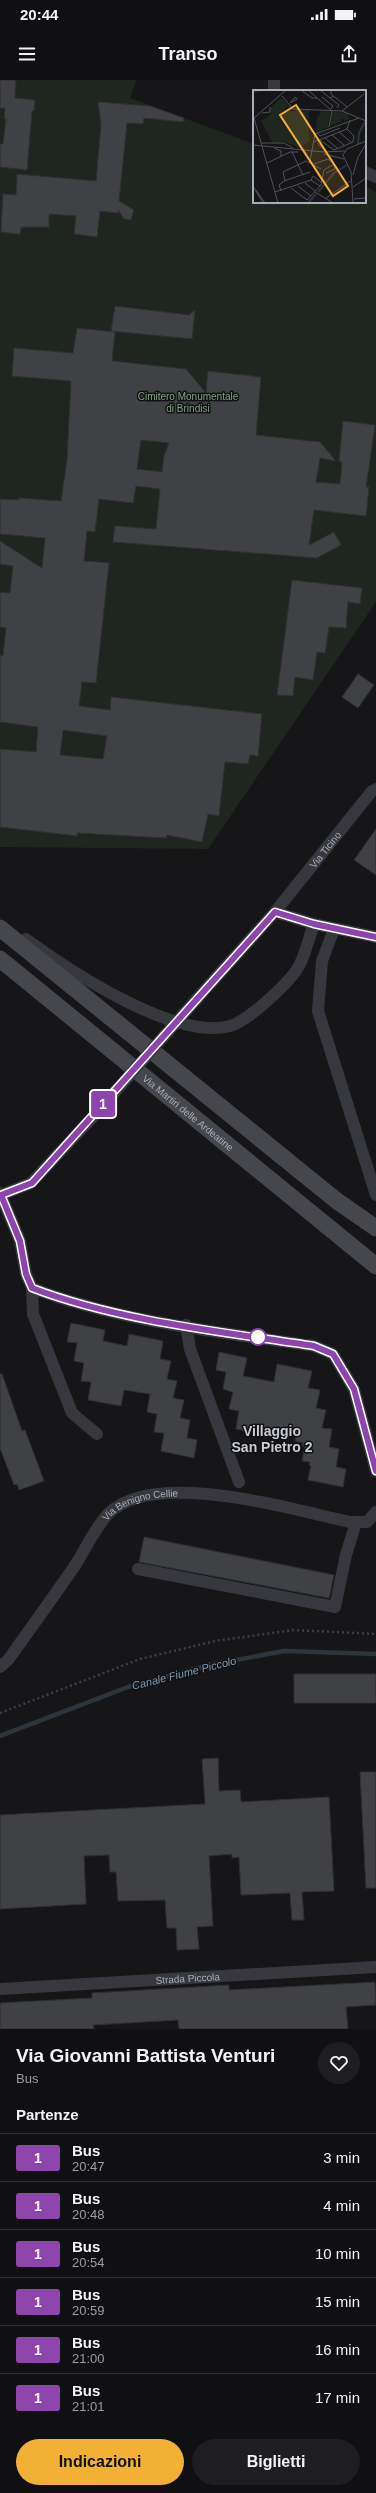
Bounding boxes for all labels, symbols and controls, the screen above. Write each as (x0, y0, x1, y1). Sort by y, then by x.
text: 20:44 (20, 6, 58, 23)
icon: menu (16, 43, 38, 65)
icon: share (338, 43, 360, 65)
text: Transo (158, 44, 218, 64)
inset map (253, 90, 366, 203)
park label: Cimitero Monumentale di Brindisi (138, 391, 239, 414)
street label: Via Ticino (308, 829, 343, 870)
street label: Via Martiri delle Ardeatine (140, 1073, 236, 1154)
line badge: 1 (90, 1091, 116, 1117)
text: 1 (99, 1096, 107, 1112)
unlabelled marker (249, 1328, 267, 1346)
district label: Villaggio San Pietro 2 (232, 1423, 313, 1455)
street label: Via Benigno Cellie (100, 1488, 179, 1523)
water label: Canale Fiume Piccolo (131, 1654, 237, 1692)
street label: Strada Piccola (155, 1971, 221, 1986)
button: heart (318, 2042, 360, 2084)
text: Via Giovanni Battista Venturi (16, 2045, 275, 2066)
text: Bus (16, 2071, 38, 2086)
text: Partenze (16, 2106, 79, 2123)
text: Bus (72, 2142, 100, 2159)
text: 3 min (323, 2149, 360, 2166)
text: 1 (34, 2150, 42, 2166)
text: 20:47 (72, 2159, 105, 2174)
text: Bus (72, 2190, 100, 2207)
text: 4 min (323, 2197, 360, 2214)
text: 1 (34, 2198, 42, 2214)
text: 20:48 (72, 2207, 105, 2222)
text: Bus (72, 2238, 100, 2255)
text: 10 min (315, 2245, 360, 2262)
text: 1 (34, 2246, 42, 2262)
text: 20:54 (72, 2255, 105, 2270)
text: Bus (72, 2286, 100, 2303)
text: 15 min (315, 2293, 360, 2310)
text: 1 (34, 2294, 42, 2310)
text: 20:59 (72, 2303, 105, 2318)
text: Bus (72, 2334, 100, 2351)
text: 16 min (315, 2341, 360, 2358)
text: 1 (34, 2342, 42, 2358)
text: 21:00 (72, 2351, 105, 2366)
text: Bus (72, 2382, 100, 2399)
text: 17 min (315, 2389, 360, 2406)
text: 1 (34, 2390, 42, 2406)
text: 21:01 (72, 2399, 105, 2414)
button: Indicazioni (16, 2439, 184, 2485)
button: Biglietti (192, 2439, 360, 2485)

